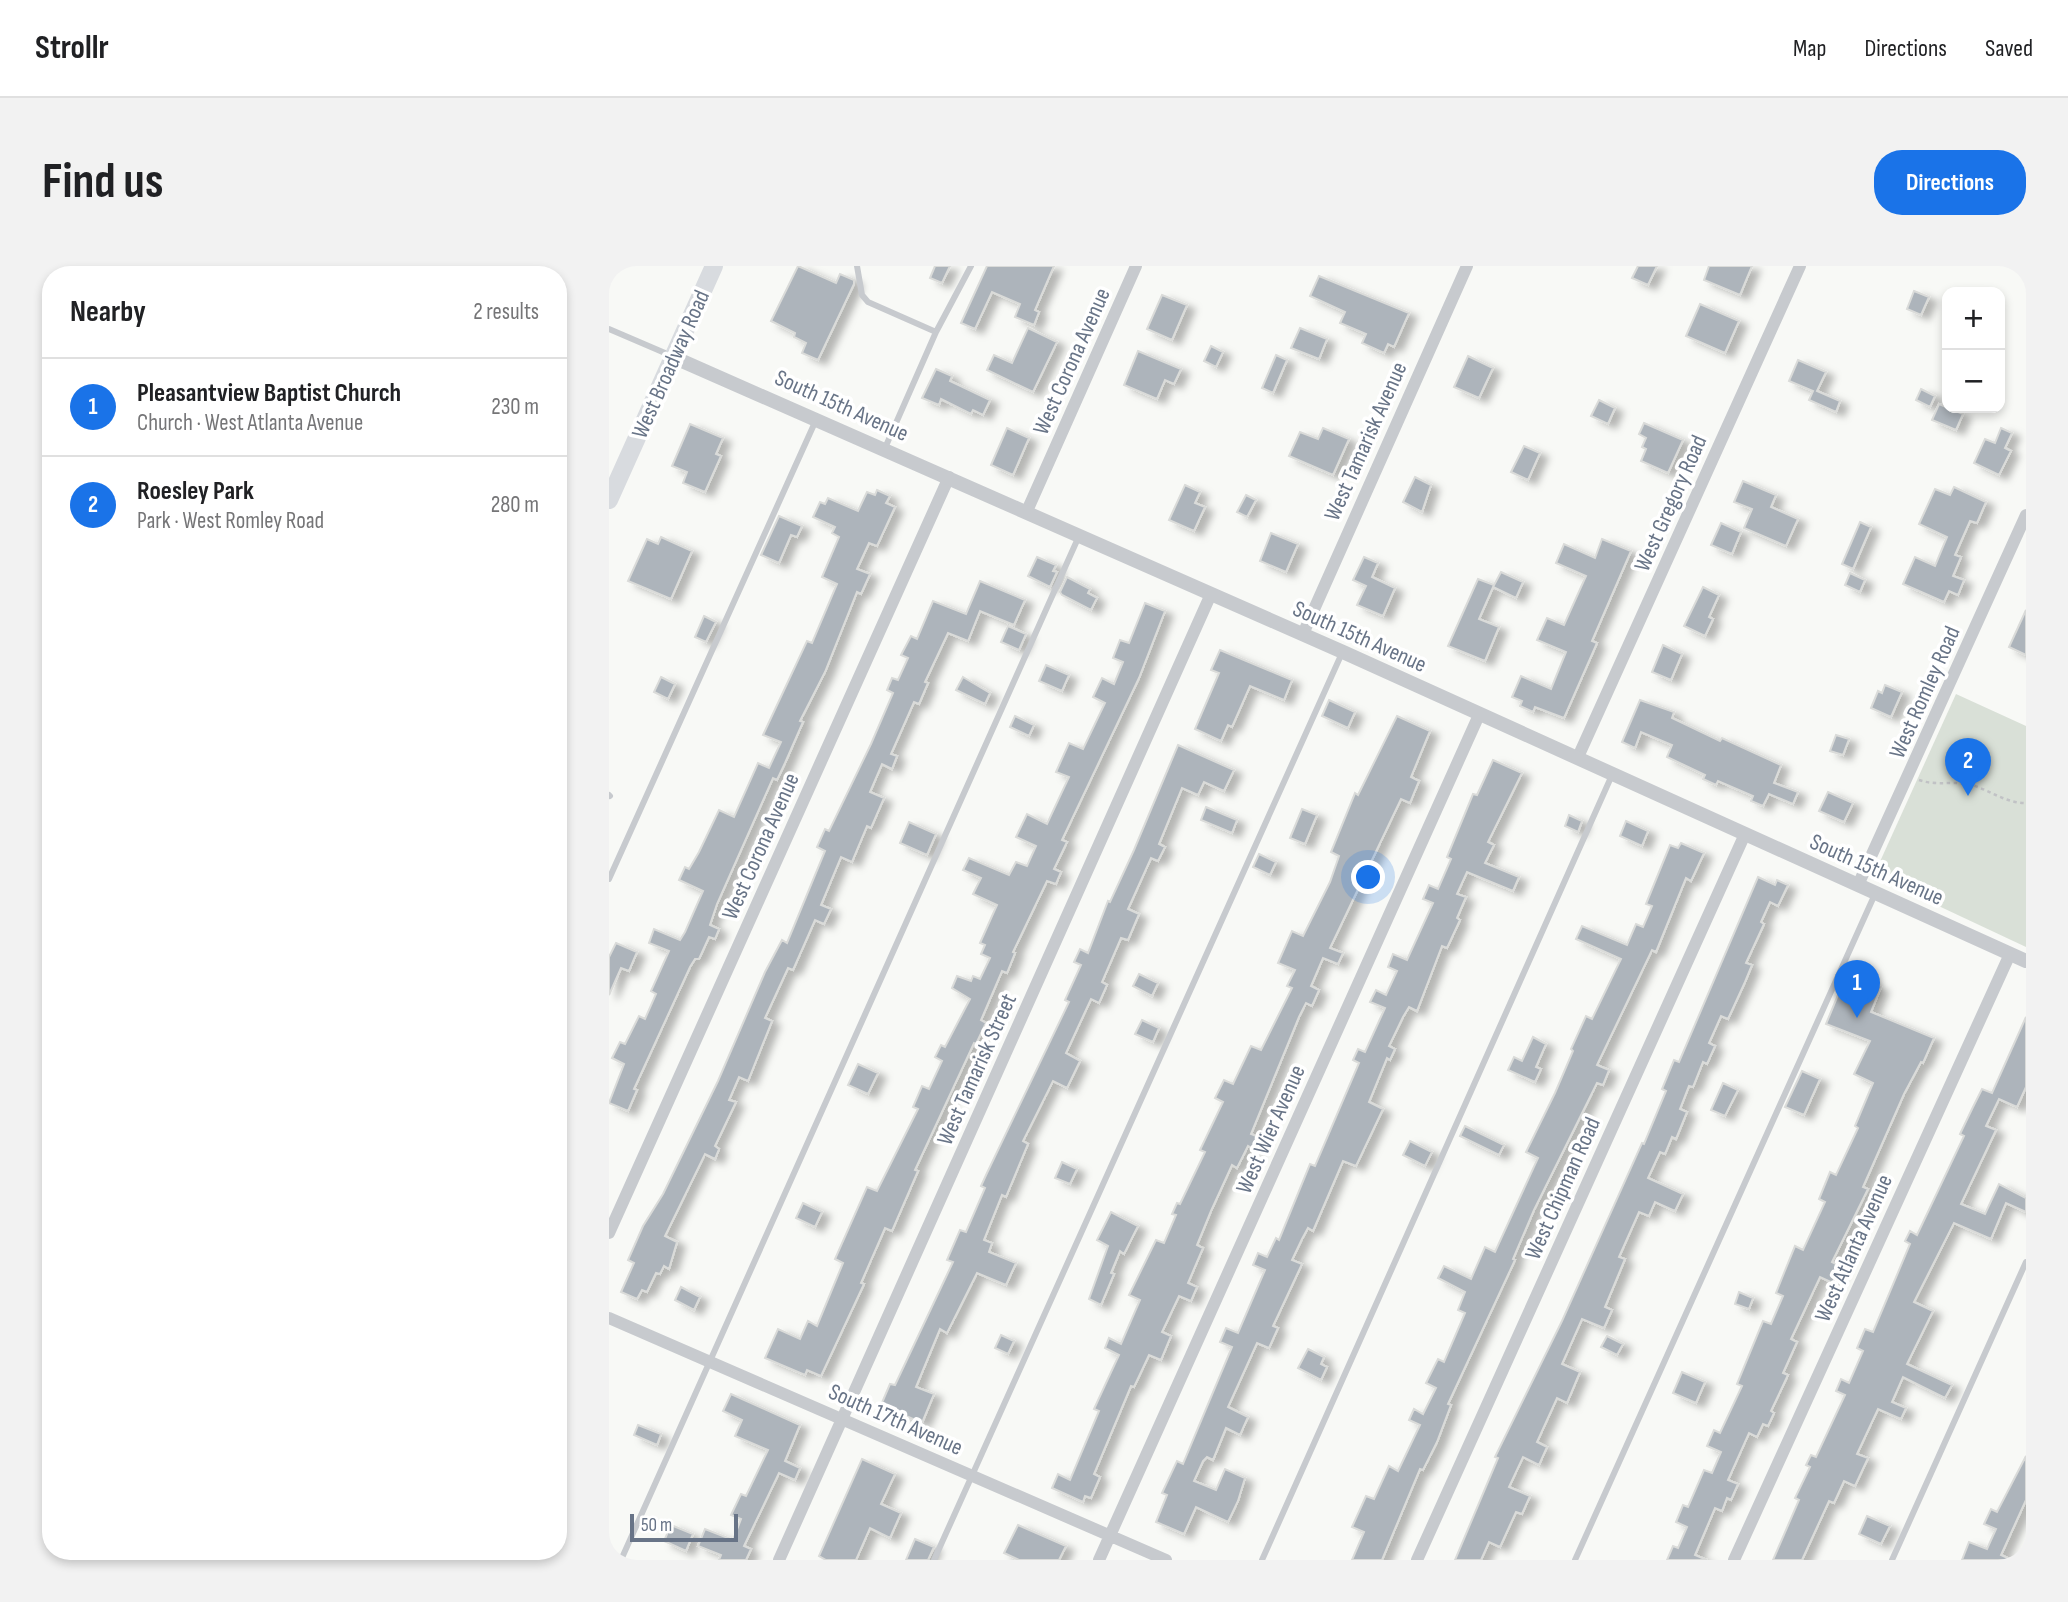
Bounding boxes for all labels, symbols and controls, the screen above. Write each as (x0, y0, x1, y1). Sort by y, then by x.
text: Strollr (35, 28, 109, 68)
text: Map (1793, 34, 1826, 63)
text: Directions (1864, 34, 1947, 63)
text: Saved (1985, 34, 2033, 63)
button: Directions (1874, 150, 2026, 215)
text: Find us (42, 153, 164, 212)
street label: West Corona Avenue (1027, 284, 1117, 439)
street label: West Broadway Road (626, 286, 716, 443)
map controls (1942, 287, 2005, 413)
button: + (1942, 287, 2005, 350)
text: Nearby (70, 294, 146, 330)
text: 2 results (473, 298, 539, 326)
button: − (1942, 350, 2005, 413)
street label: West Tamarisk Avenue (1318, 358, 1413, 525)
street label: South 15th Avenue (770, 364, 913, 448)
text: Pleasantview Baptist Church (137, 378, 401, 409)
text: 1 (88, 393, 98, 421)
text: 230 m (491, 393, 539, 421)
text: Church · West Atlanta Avenue (137, 409, 363, 437)
street label: West Gregory Road (1628, 431, 1713, 576)
text: Roesley Park (137, 476, 254, 507)
text: 2 (88, 491, 98, 519)
text: 280 m (491, 491, 539, 519)
text: Park · West Romley Road (137, 507, 324, 535)
street label: South 15th Avenue (1288, 595, 1431, 679)
street label: West Romley Road (1883, 622, 1967, 763)
pin: 2 (1945, 738, 1991, 796)
street label: West Corona Avenue (716, 769, 806, 924)
street label: South 15th Avenue (1805, 828, 1948, 912)
your location (1351, 860, 1385, 894)
pin: 1 (1834, 960, 1880, 1018)
street label: West Tamarisk Street (931, 989, 1023, 1150)
street label: West Wier Avenue (1230, 1061, 1312, 1198)
street label: West Chipman Road (1519, 1113, 1607, 1264)
street label: West Atlanta Avenue (1809, 1170, 1899, 1326)
street label: South 17th Avenue (824, 1378, 967, 1462)
scale bar (630, 1511, 739, 1543)
text: 50 m (641, 1514, 672, 1537)

